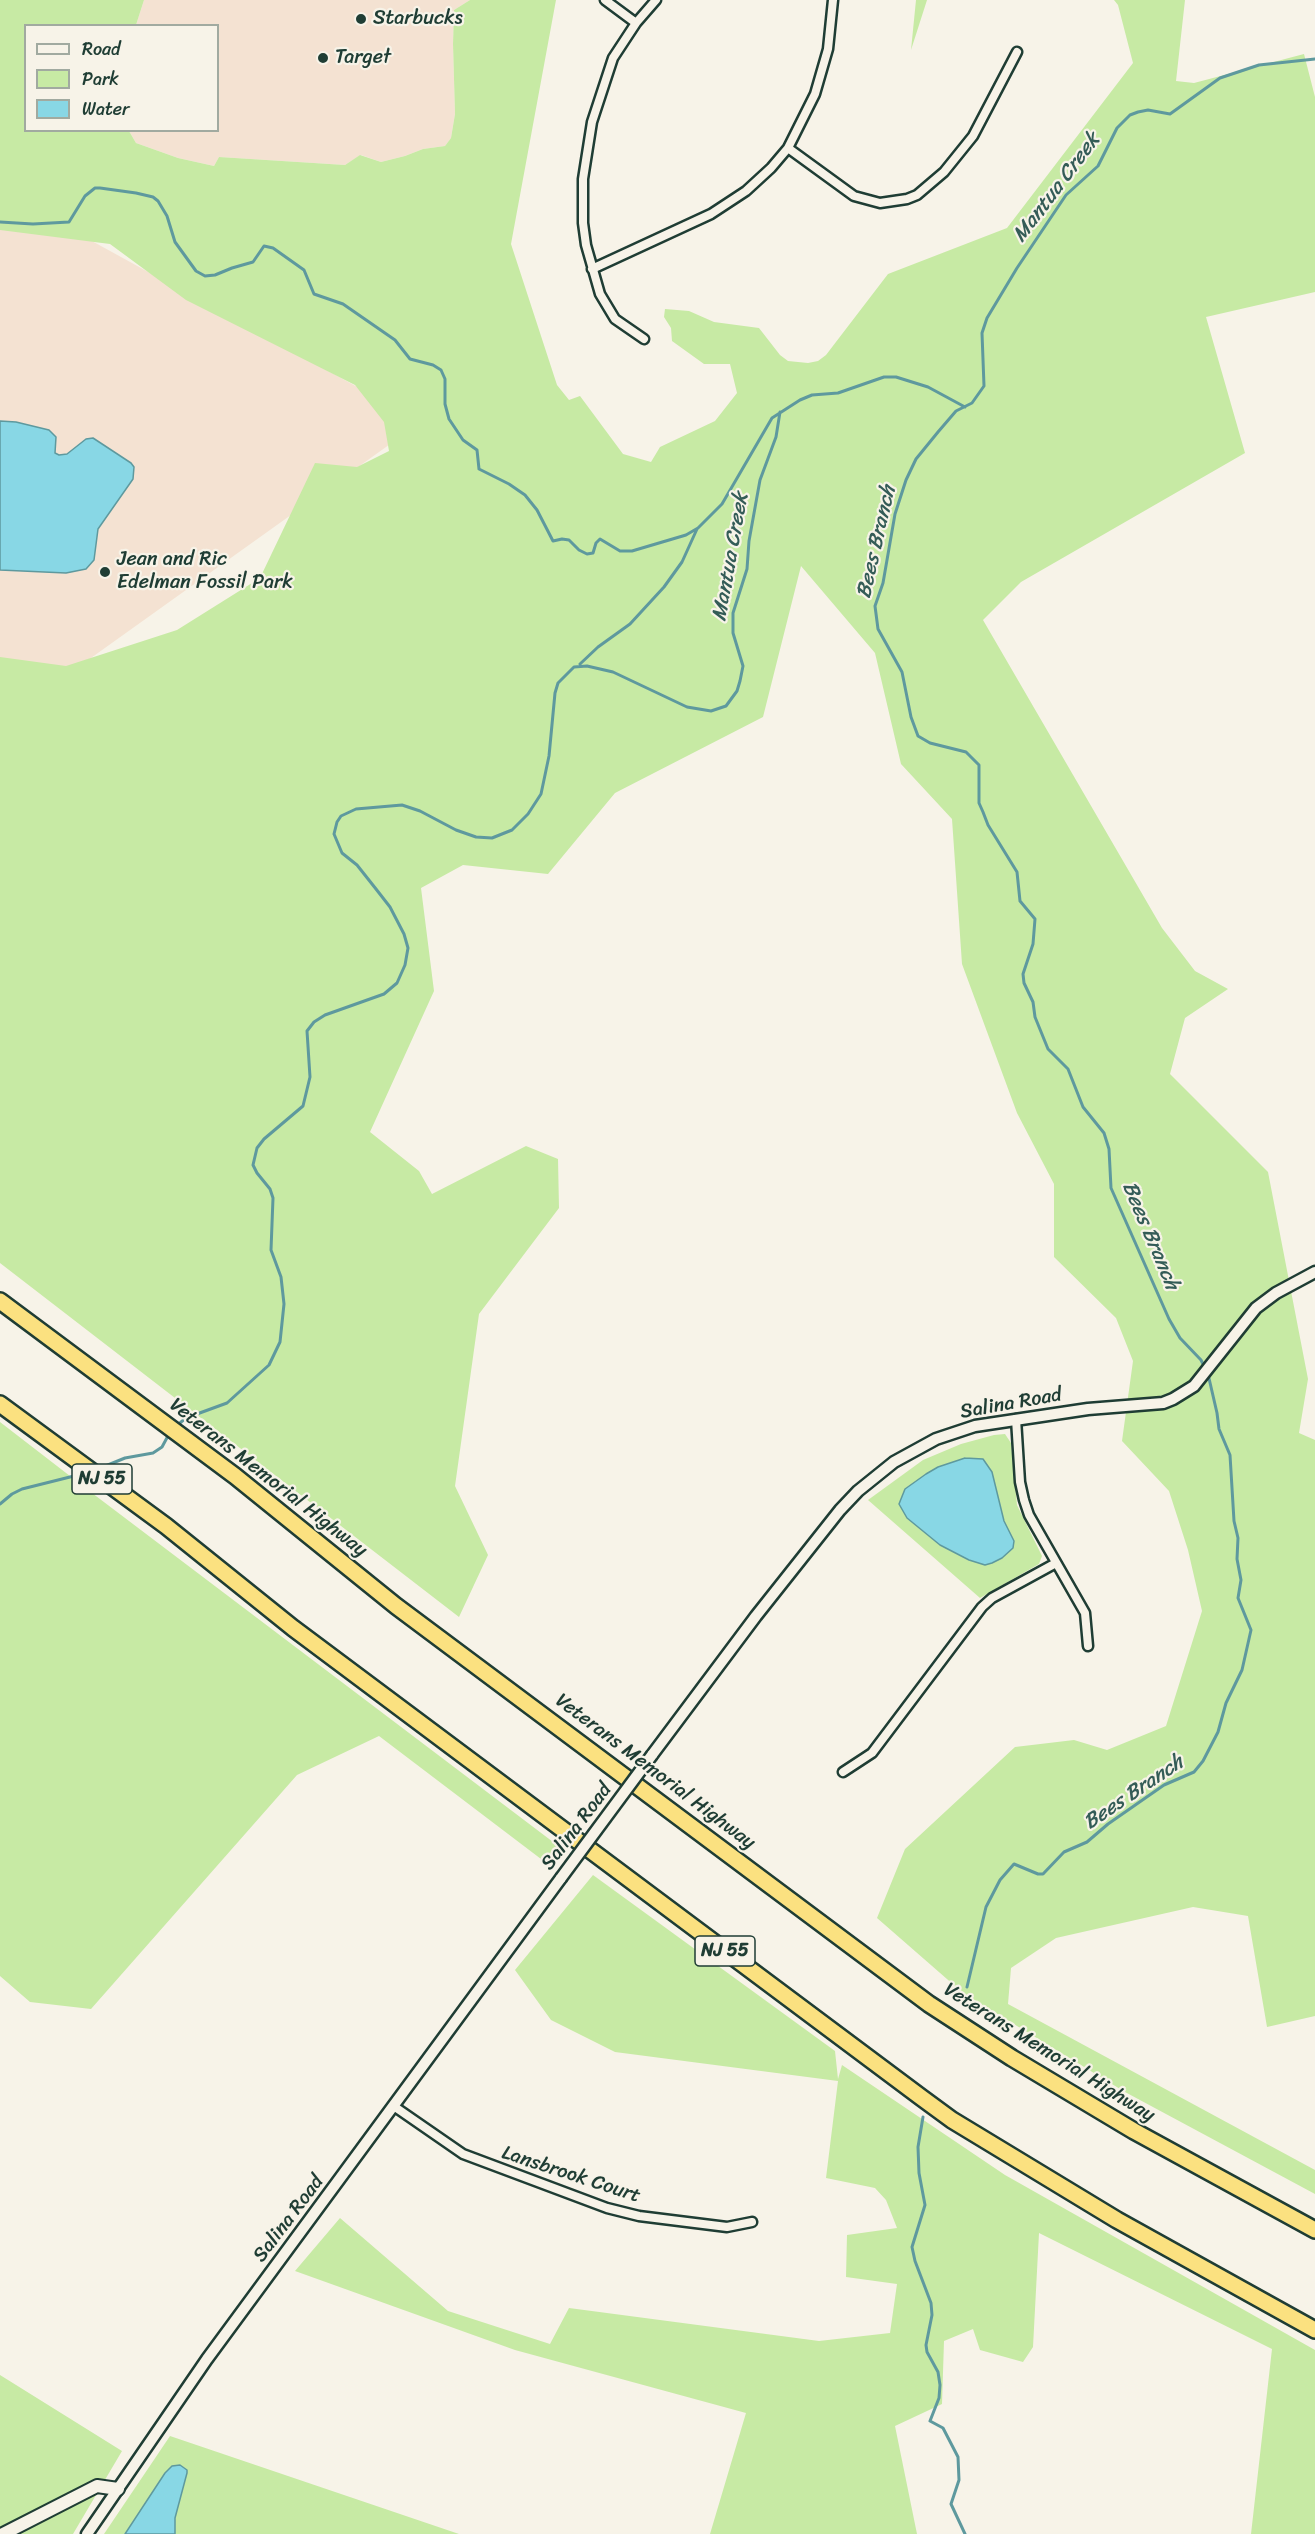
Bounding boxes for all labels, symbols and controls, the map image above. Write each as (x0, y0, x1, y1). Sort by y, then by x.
place label: Starbucks (373, 7, 463, 31)
marker: Starbucks (354, 12, 368, 26)
legend (24, 24, 219, 132)
text: Road (82, 33, 121, 65)
place label: Target (335, 46, 391, 70)
marker: Target (316, 51, 330, 65)
text: Park (82, 63, 119, 95)
text: Water (82, 93, 129, 125)
water label: Mantua Creek (1008, 129, 1106, 247)
water label: Bees Branch (852, 483, 902, 601)
water label: Mantua Creek (707, 491, 755, 623)
place label: Jean and Ric Edelman Fossil Park (117, 548, 293, 595)
marker: Jean and Ric Edelman Fossil Park (98, 565, 112, 579)
water label: Bees Branch (1116, 1178, 1184, 1294)
street label: Salina Road (958, 1383, 1064, 1425)
street label: Veterans Memorial Highway (164, 1393, 372, 1563)
road number: NJ 55 (72, 1464, 132, 1494)
street label: Veterans Memorial Highway (550, 1689, 760, 1855)
water label: Bees Branch (1079, 1750, 1189, 1836)
street label: Salina Road (537, 1779, 617, 1875)
road number: NJ 55 (695, 1936, 755, 1966)
street label: Veterans Memorial Highway (939, 1978, 1159, 2128)
street label: Lansbrook Court (499, 2141, 643, 2209)
street label: Salina Road (249, 2171, 329, 2267)

